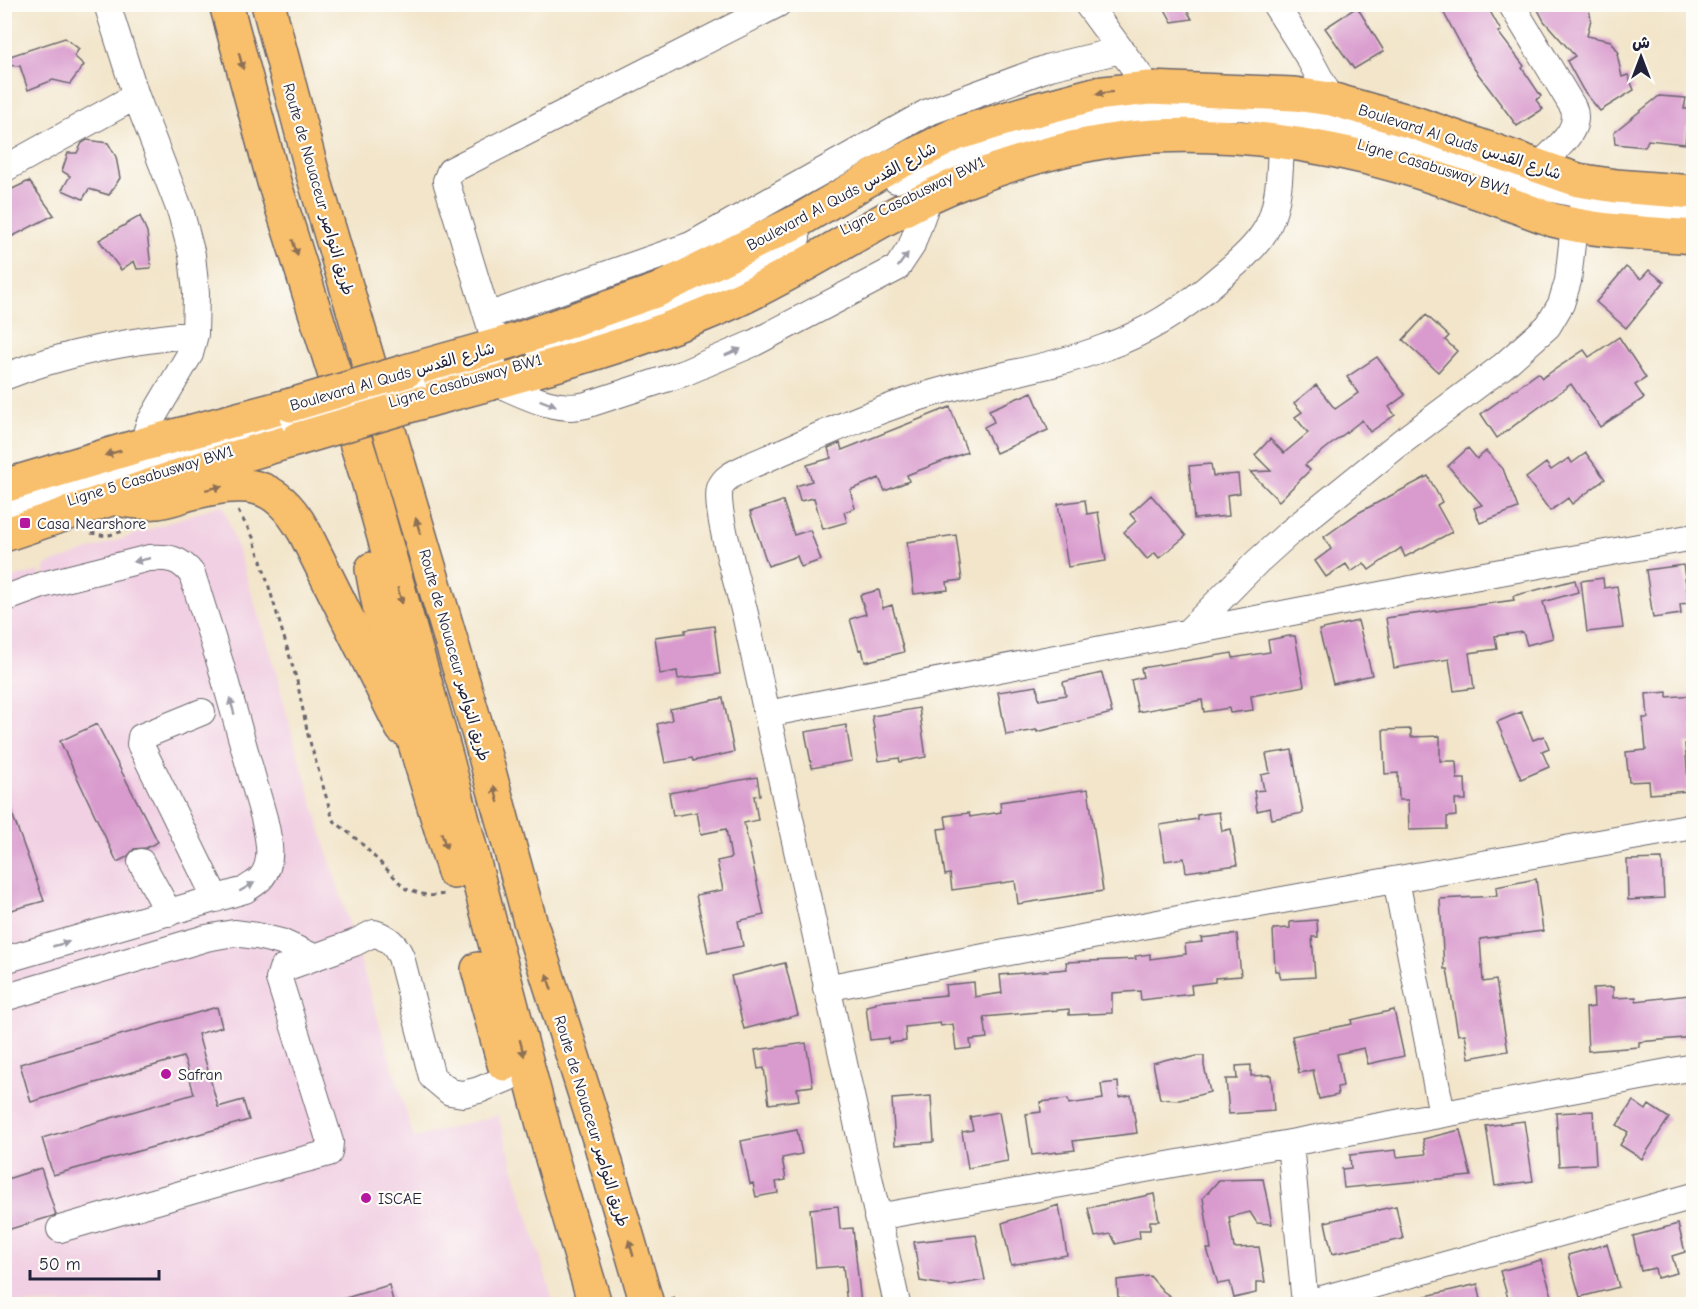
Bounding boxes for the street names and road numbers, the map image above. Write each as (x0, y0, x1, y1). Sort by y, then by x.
street label: Route de Nouaceur طريق النواصر (278, 81, 357, 298)
street label: Boulevard Al Quds شارع القدس (1355, 101, 1563, 185)
street label: Ligne Casabusway BW1 (1355, 135, 1512, 199)
street label: Boulevard Al Quds شارع القدس (744, 139, 940, 256)
street label: Ligne Casabusway BW1 (837, 153, 988, 239)
street label: Boulevard Al Quds شارع القدس (288, 339, 497, 417)
street label: Ligne Casabusway BW1 (386, 350, 544, 412)
street label: Ligne 5 Casabusway BW1 (65, 442, 236, 510)
street label: Route de Nouaceur طريق النواصر (414, 547, 493, 764)
street label: Route de Nouaceur طريق النواصر (549, 1013, 632, 1229)

